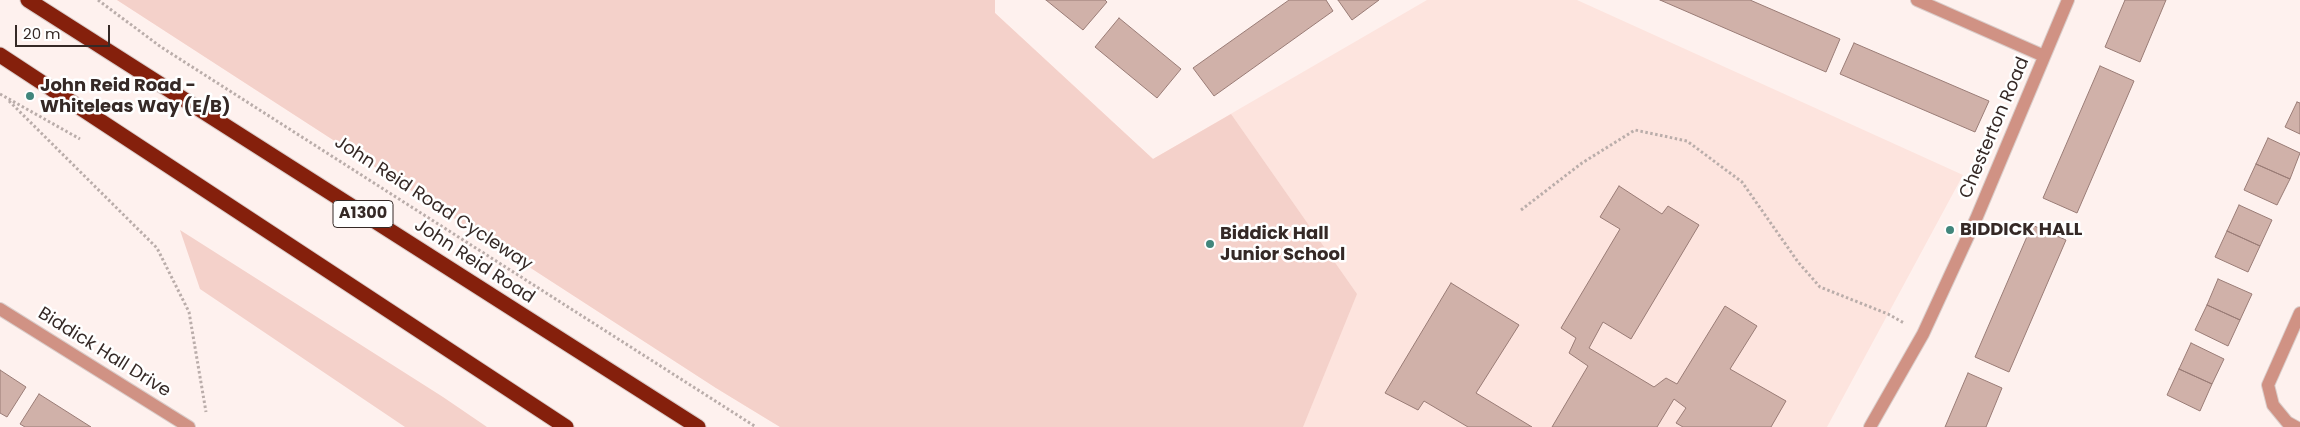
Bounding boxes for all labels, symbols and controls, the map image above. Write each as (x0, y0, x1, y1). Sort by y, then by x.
scale bar (18, 15, 112, 47)
text: 20 m (23, 23, 61, 44)
street label: Chesterton Road (1955, 54, 2035, 202)
place label: John Reid Road - Whiteleas Way (E/B) (40, 75, 231, 118)
marker: John Reid Road - Whiteleas Way (E/B) (24, 90, 36, 102)
street label: John Reid Road Cycleway (330, 132, 536, 276)
road number: A1300 (333, 200, 393, 228)
street label: John Reid Road (410, 215, 538, 309)
place label: BIDDICK HALL (1960, 219, 2082, 241)
place label: Biddick Hall Junior School (1220, 223, 1345, 266)
marker: BIDDICK HALL (1944, 224, 1956, 236)
marker: Biddick Hall Junior School (1204, 238, 1216, 250)
street label: Biddick Hall Drive (34, 303, 174, 403)

